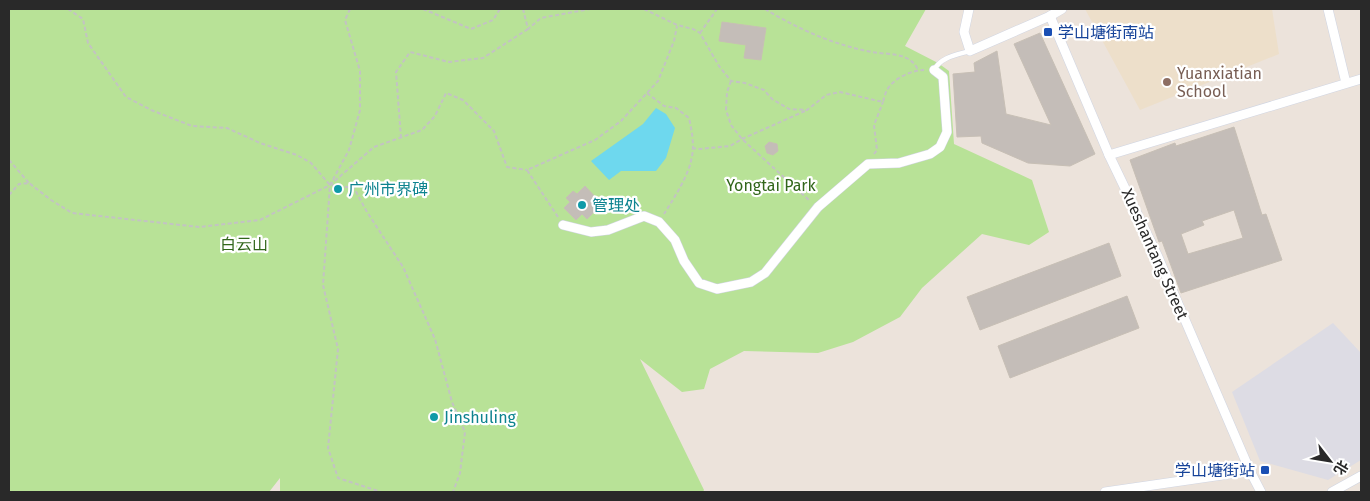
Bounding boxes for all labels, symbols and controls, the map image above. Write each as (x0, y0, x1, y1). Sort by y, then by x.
place label: 学山塘街南站 (1058, 23, 1154, 42)
marker: 学山塘街南站 (1042, 26, 1054, 38)
place label: Yuanxiatian School (1177, 64, 1262, 101)
marker: Yuanxiatian School (1161, 76, 1173, 88)
park label: Yongtai Park (726, 176, 817, 195)
place label: 广州市界碑 (348, 180, 428, 199)
marker: 广州市界碑 (332, 183, 344, 195)
street label: Xueshantang Street (1118, 186, 1192, 323)
place label: 管理处 (592, 196, 640, 215)
marker: 管理处 (576, 199, 588, 211)
park label: 白云山 (220, 235, 268, 254)
place label: Jinshuling (444, 408, 517, 427)
marker: Jinshuling (428, 411, 440, 423)
north arrow (1305, 436, 1355, 486)
text: 北 (1330, 457, 1352, 478)
place label: 学山塘街站 (1175, 461, 1255, 480)
marker: 学山塘街站 (1259, 464, 1271, 476)

